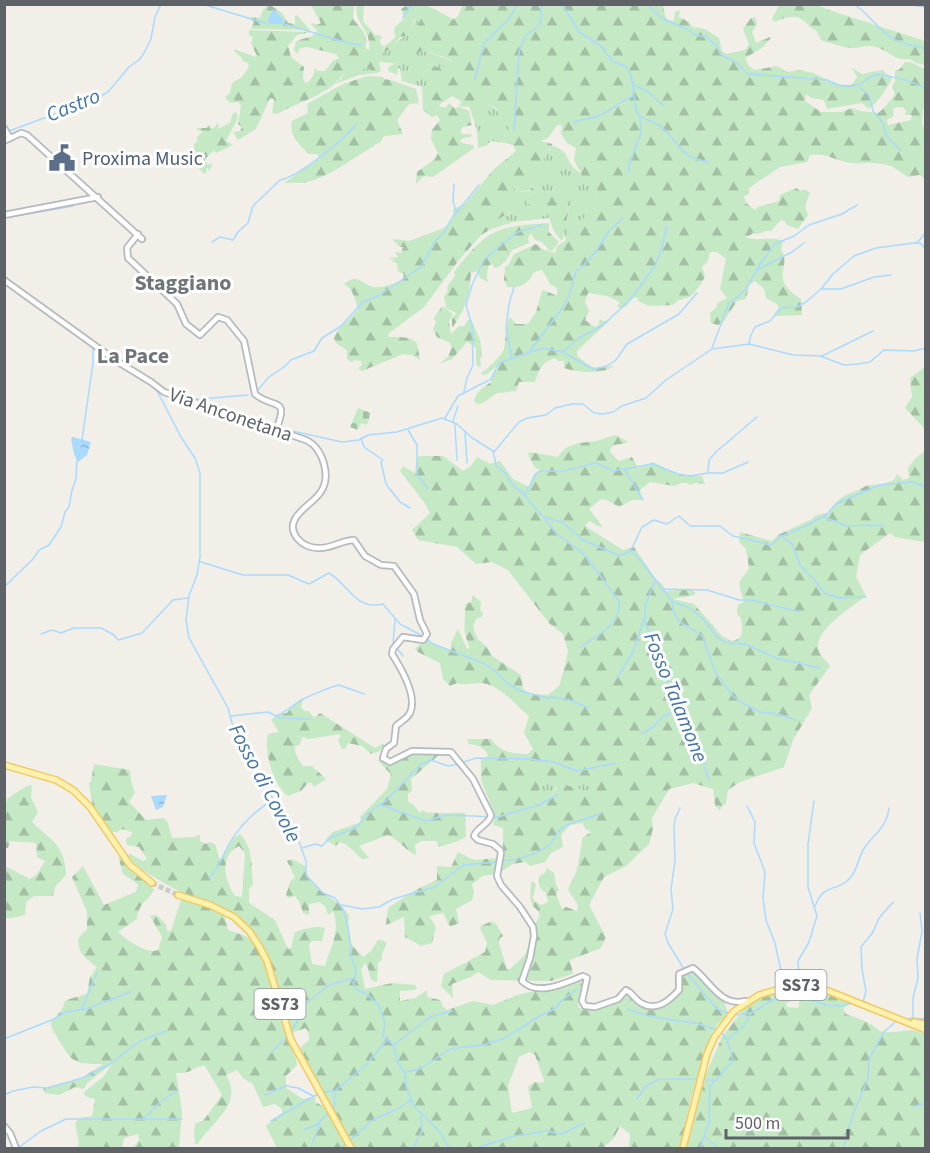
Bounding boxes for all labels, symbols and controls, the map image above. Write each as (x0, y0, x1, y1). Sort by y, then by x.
water label: Castro (41, 81, 105, 129)
public building icon: Proxima Music (47, 143, 77, 173)
place label: Proxima Music (82, 145, 203, 173)
district label: Staggiano (134, 267, 232, 299)
district label: La Pace (97, 340, 169, 372)
street label: Via Anconetana (165, 381, 296, 449)
water label: Fosso Talamone (636, 627, 716, 767)
water label: Fosso di Covole (221, 718, 309, 848)
road number: SS73 (776, 970, 826, 1000)
road number: SS73 (254, 989, 306, 1019)
scale bar (726, 1102, 848, 1140)
text: 500 m (735, 1111, 780, 1136)

